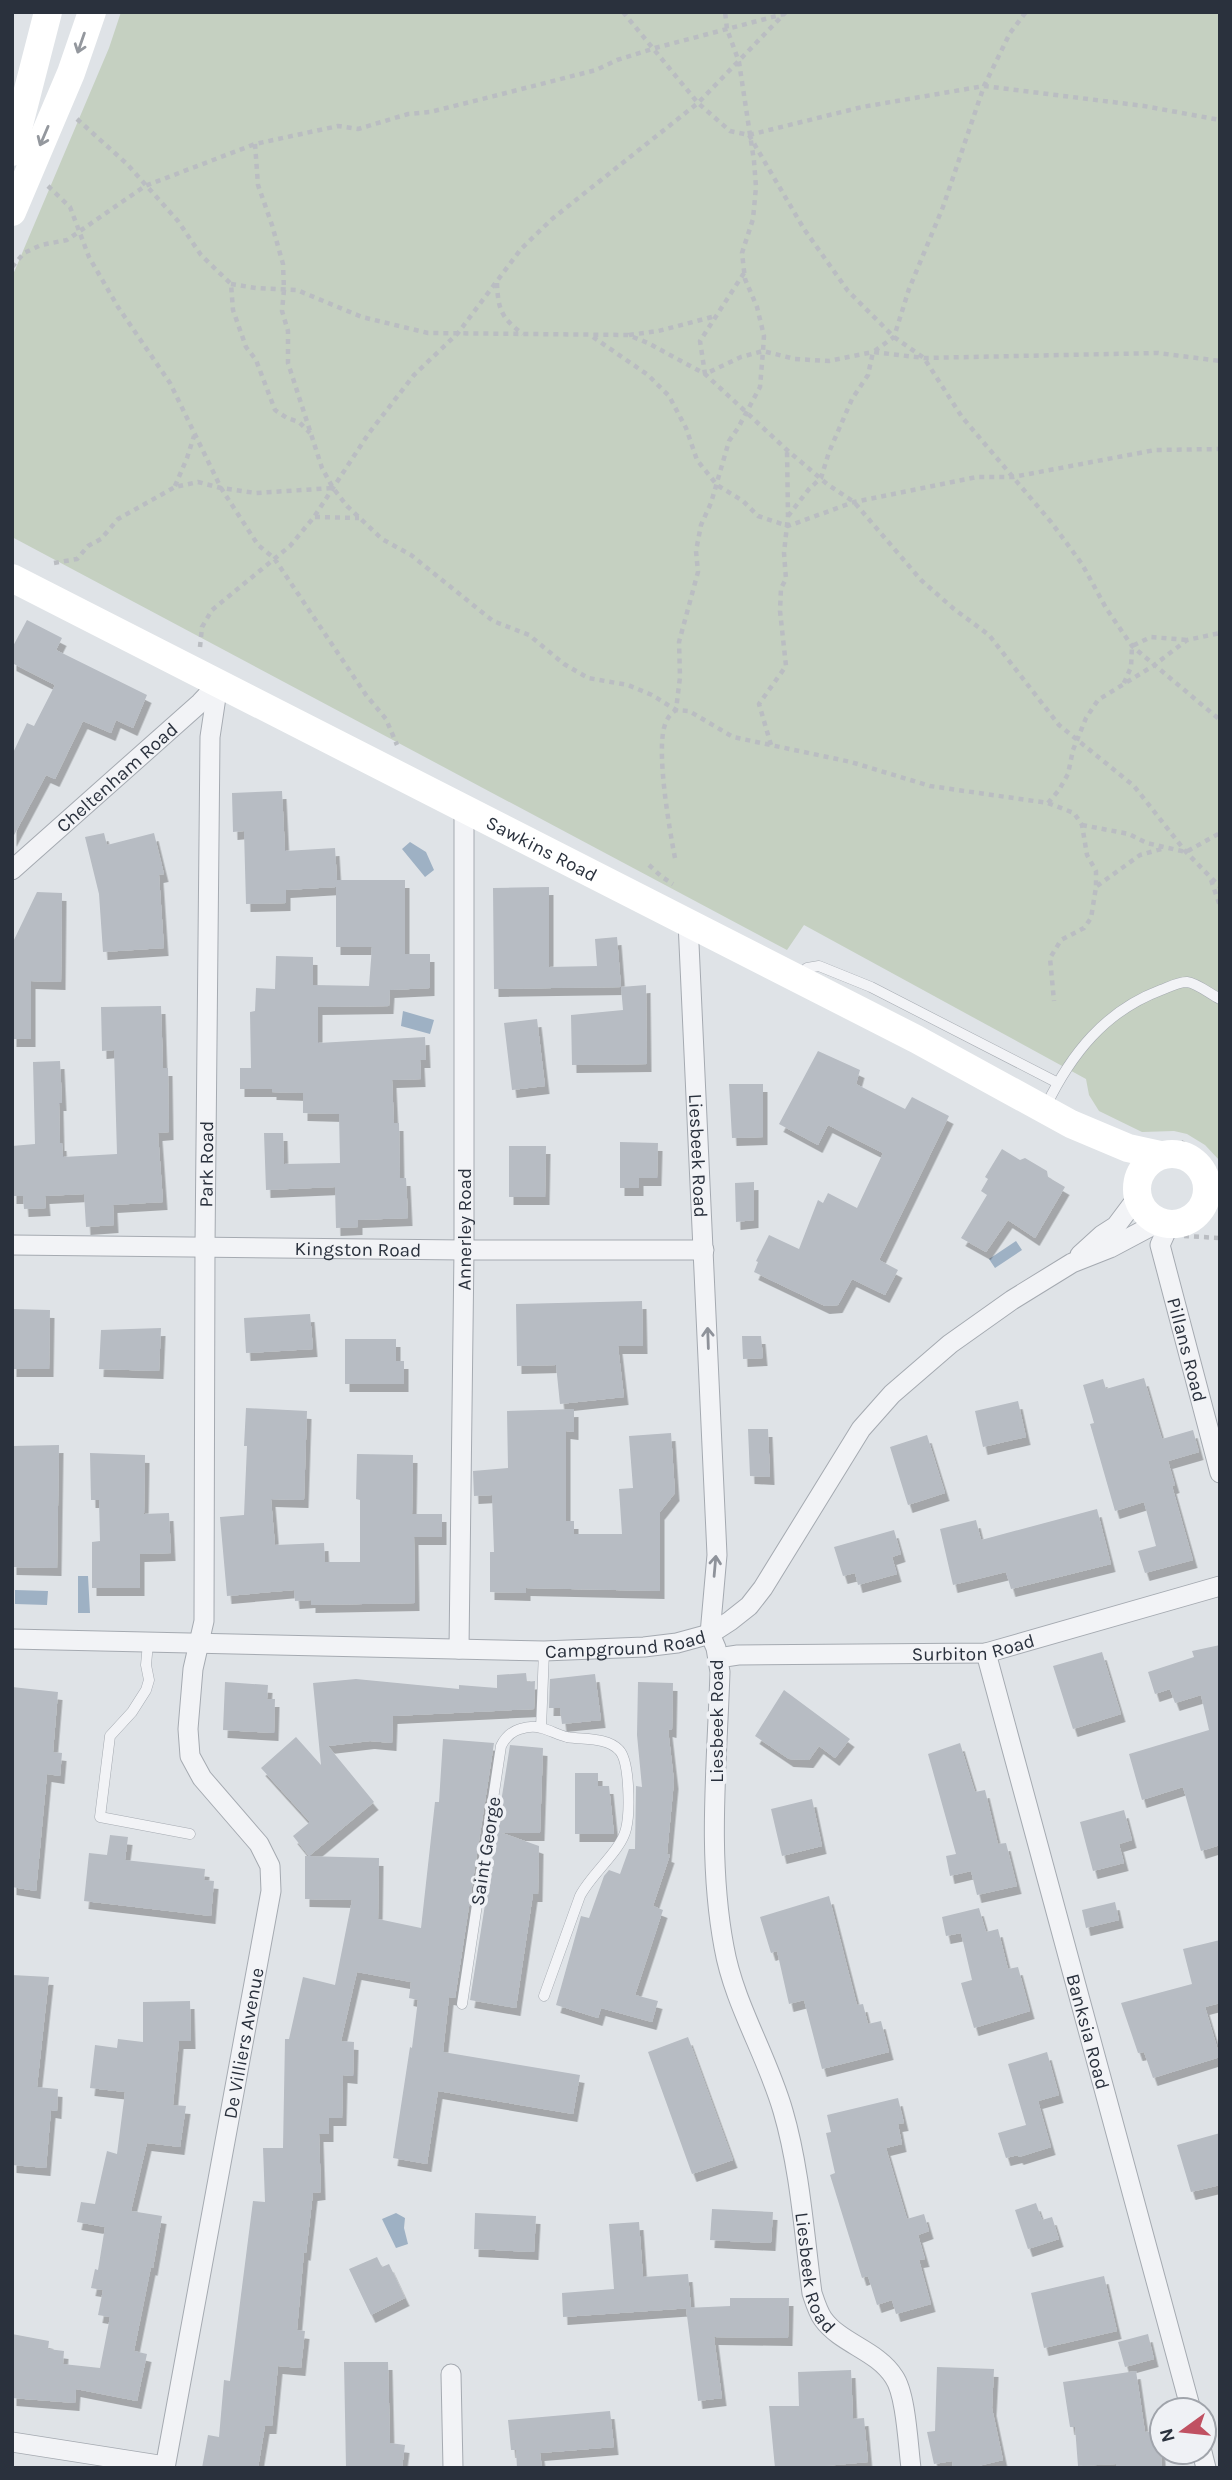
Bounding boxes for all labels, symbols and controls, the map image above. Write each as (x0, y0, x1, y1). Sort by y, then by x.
one-way arrow (74, 31, 86, 53)
one-way arrow (37, 125, 50, 147)
street label: Cheltenham Road (52, 718, 182, 837)
street label: Sawkins Road (482, 812, 601, 887)
street label: Liesbeek Road (684, 1093, 712, 1218)
street label: Park Road (195, 1121, 218, 1208)
street label: Annerley Road (453, 1168, 476, 1291)
street label: Kingston Road (294, 1238, 421, 1262)
street label: Pillans Road (1162, 1295, 1211, 1404)
one-way arrow (701, 1327, 714, 1350)
one-way arrow (709, 1555, 722, 1577)
street label: Campground Road (545, 1626, 708, 1663)
street label: Surbiton Road (912, 1630, 1037, 1666)
street label: Liesbeek Road (706, 1659, 728, 1783)
street label: Saint George (467, 1795, 505, 1907)
street label: De Villiers Avenue (219, 1966, 269, 2121)
street label: Banksia Road (1061, 1971, 1114, 2092)
street label: Liesbeek Road (790, 2211, 840, 2338)
north arrow (1148, 2396, 1218, 2466)
text: N (1155, 2426, 1180, 2445)

